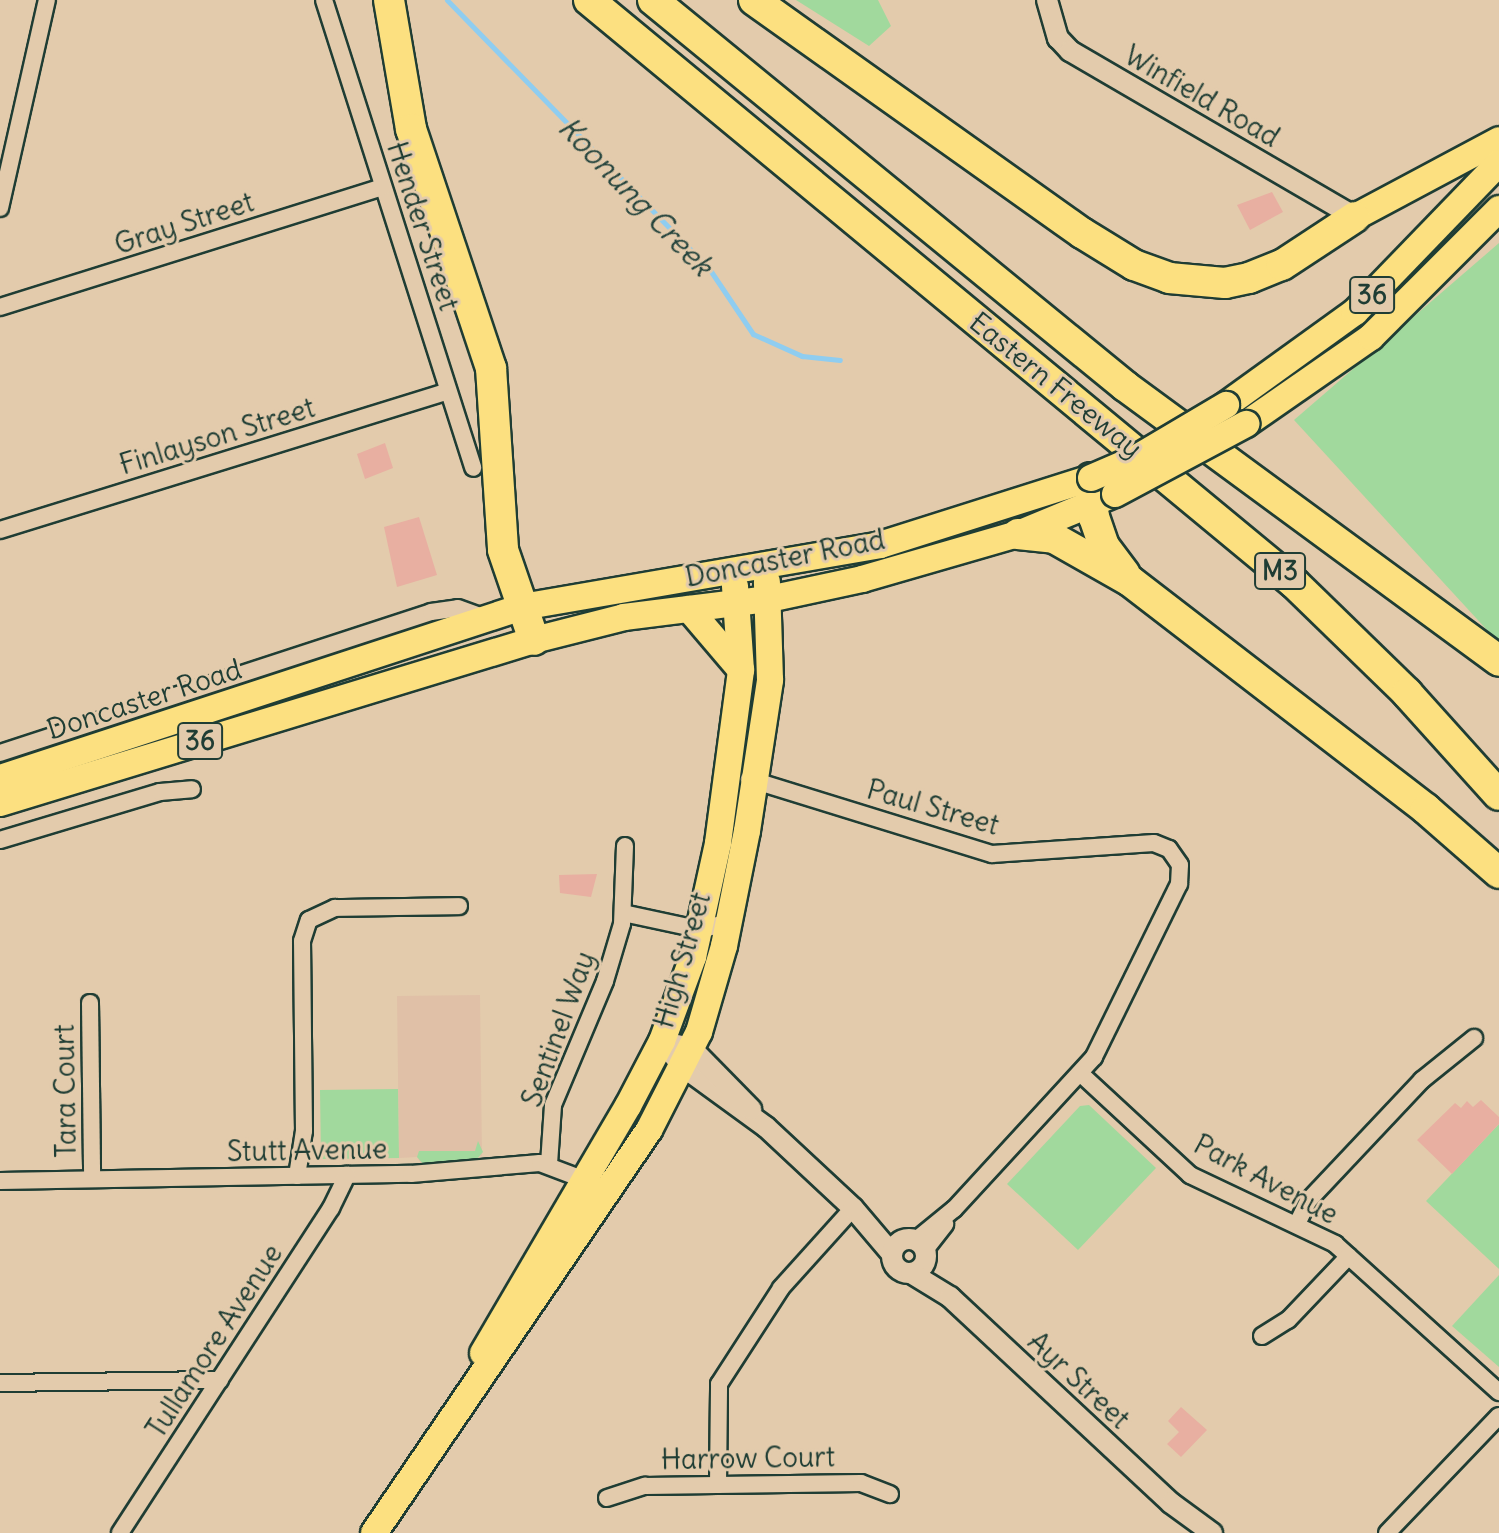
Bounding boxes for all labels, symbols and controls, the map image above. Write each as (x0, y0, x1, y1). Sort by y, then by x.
street label: Winfield Road (1119, 38, 1285, 154)
water label: Koonung Creek (551, 109, 721, 283)
street label: Hender Street (380, 137, 466, 315)
street label: Gray Street (110, 185, 258, 261)
road number: 36 (1348, 273, 1396, 317)
street label: Eastern Freeway (963, 305, 1149, 465)
street label: Finlayson Street (115, 390, 319, 482)
street label: Doncaster Road (682, 522, 888, 594)
road number: M3 (1254, 549, 1306, 593)
street label: Doncaster Road (43, 652, 245, 746)
road number: 36 (176, 719, 224, 763)
street label: Paul Street (863, 772, 1003, 842)
street label: High Street (647, 888, 717, 1032)
street label: Sentinel Way (514, 947, 602, 1111)
street label: Tara Court (47, 1024, 83, 1158)
street label: Park Avenue (1188, 1127, 1344, 1231)
street label: Stutt Avenue (227, 1132, 387, 1168)
street label: Tullamore Avenue (139, 1238, 289, 1444)
street label: Ayr Street (1021, 1325, 1137, 1435)
street label: Harrow Court (661, 1440, 835, 1476)

